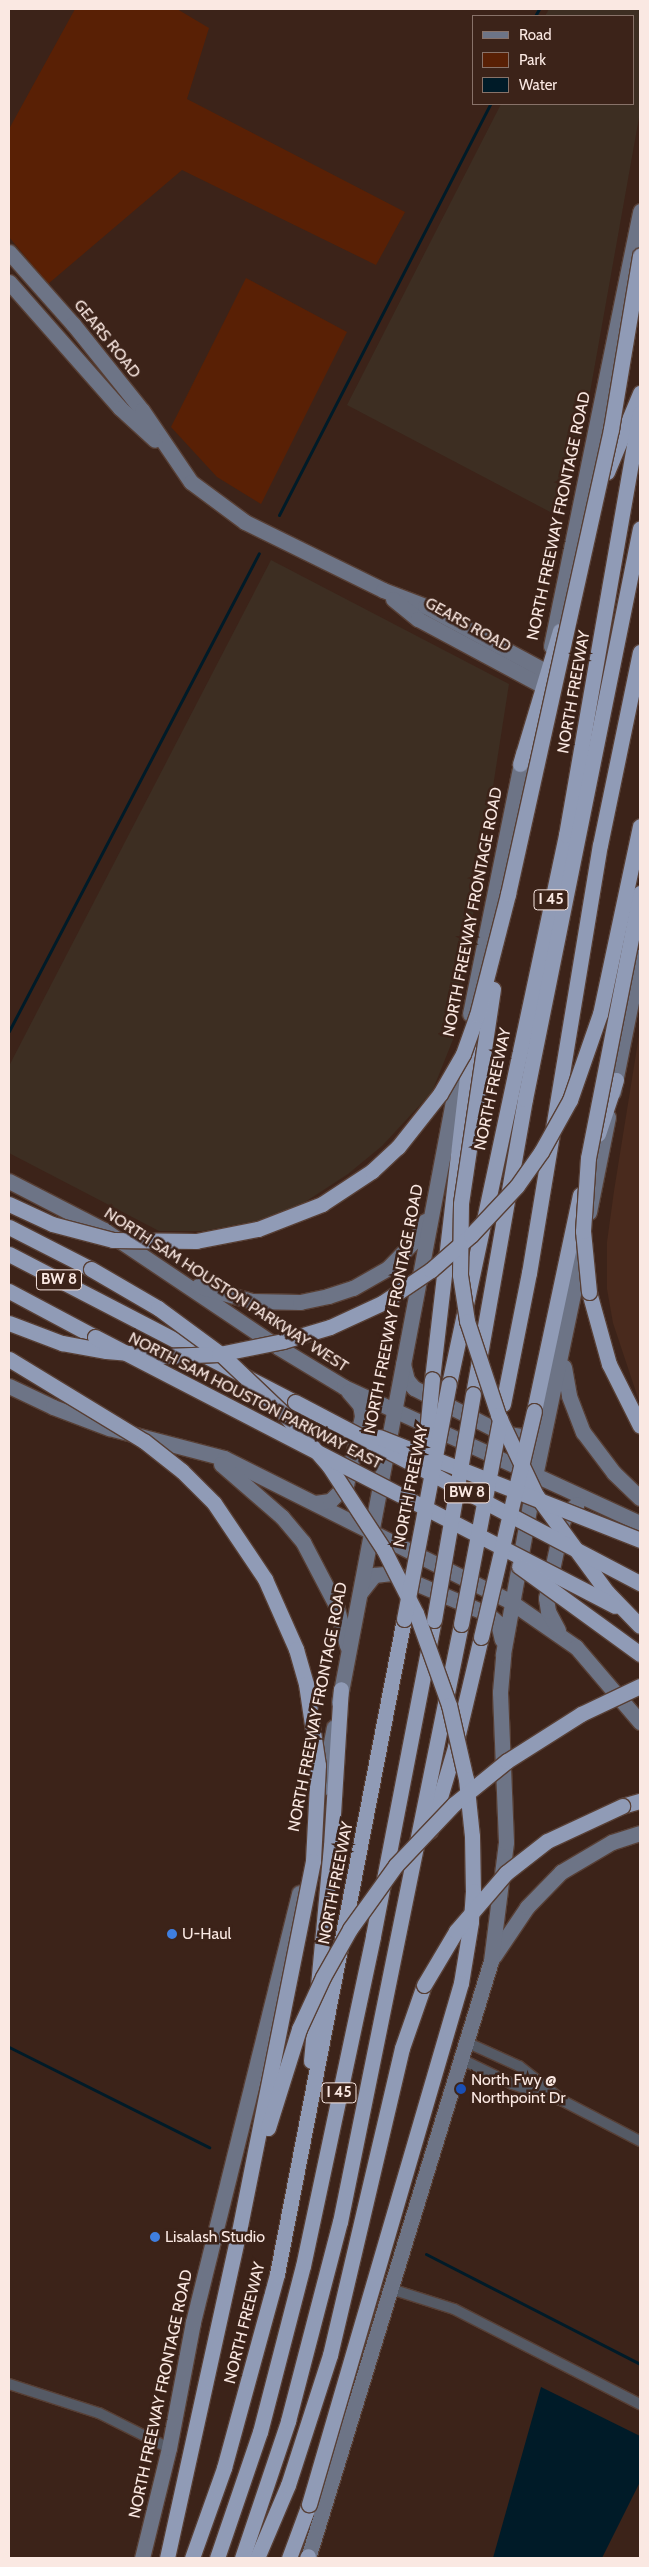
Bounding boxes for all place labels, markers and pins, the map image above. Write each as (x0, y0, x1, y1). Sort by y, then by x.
place label: U-Haul (182, 1924, 231, 1944)
marker: U-Haul (166, 1928, 178, 1940)
place label: North Fwy @ Northpoint Dr (471, 2070, 565, 2108)
marker: North Fwy @ Northpoint Dr (455, 2083, 467, 2095)
place label: Lisalash Studio (165, 2227, 265, 2247)
marker: Lisalash Studio (149, 2231, 161, 2243)

